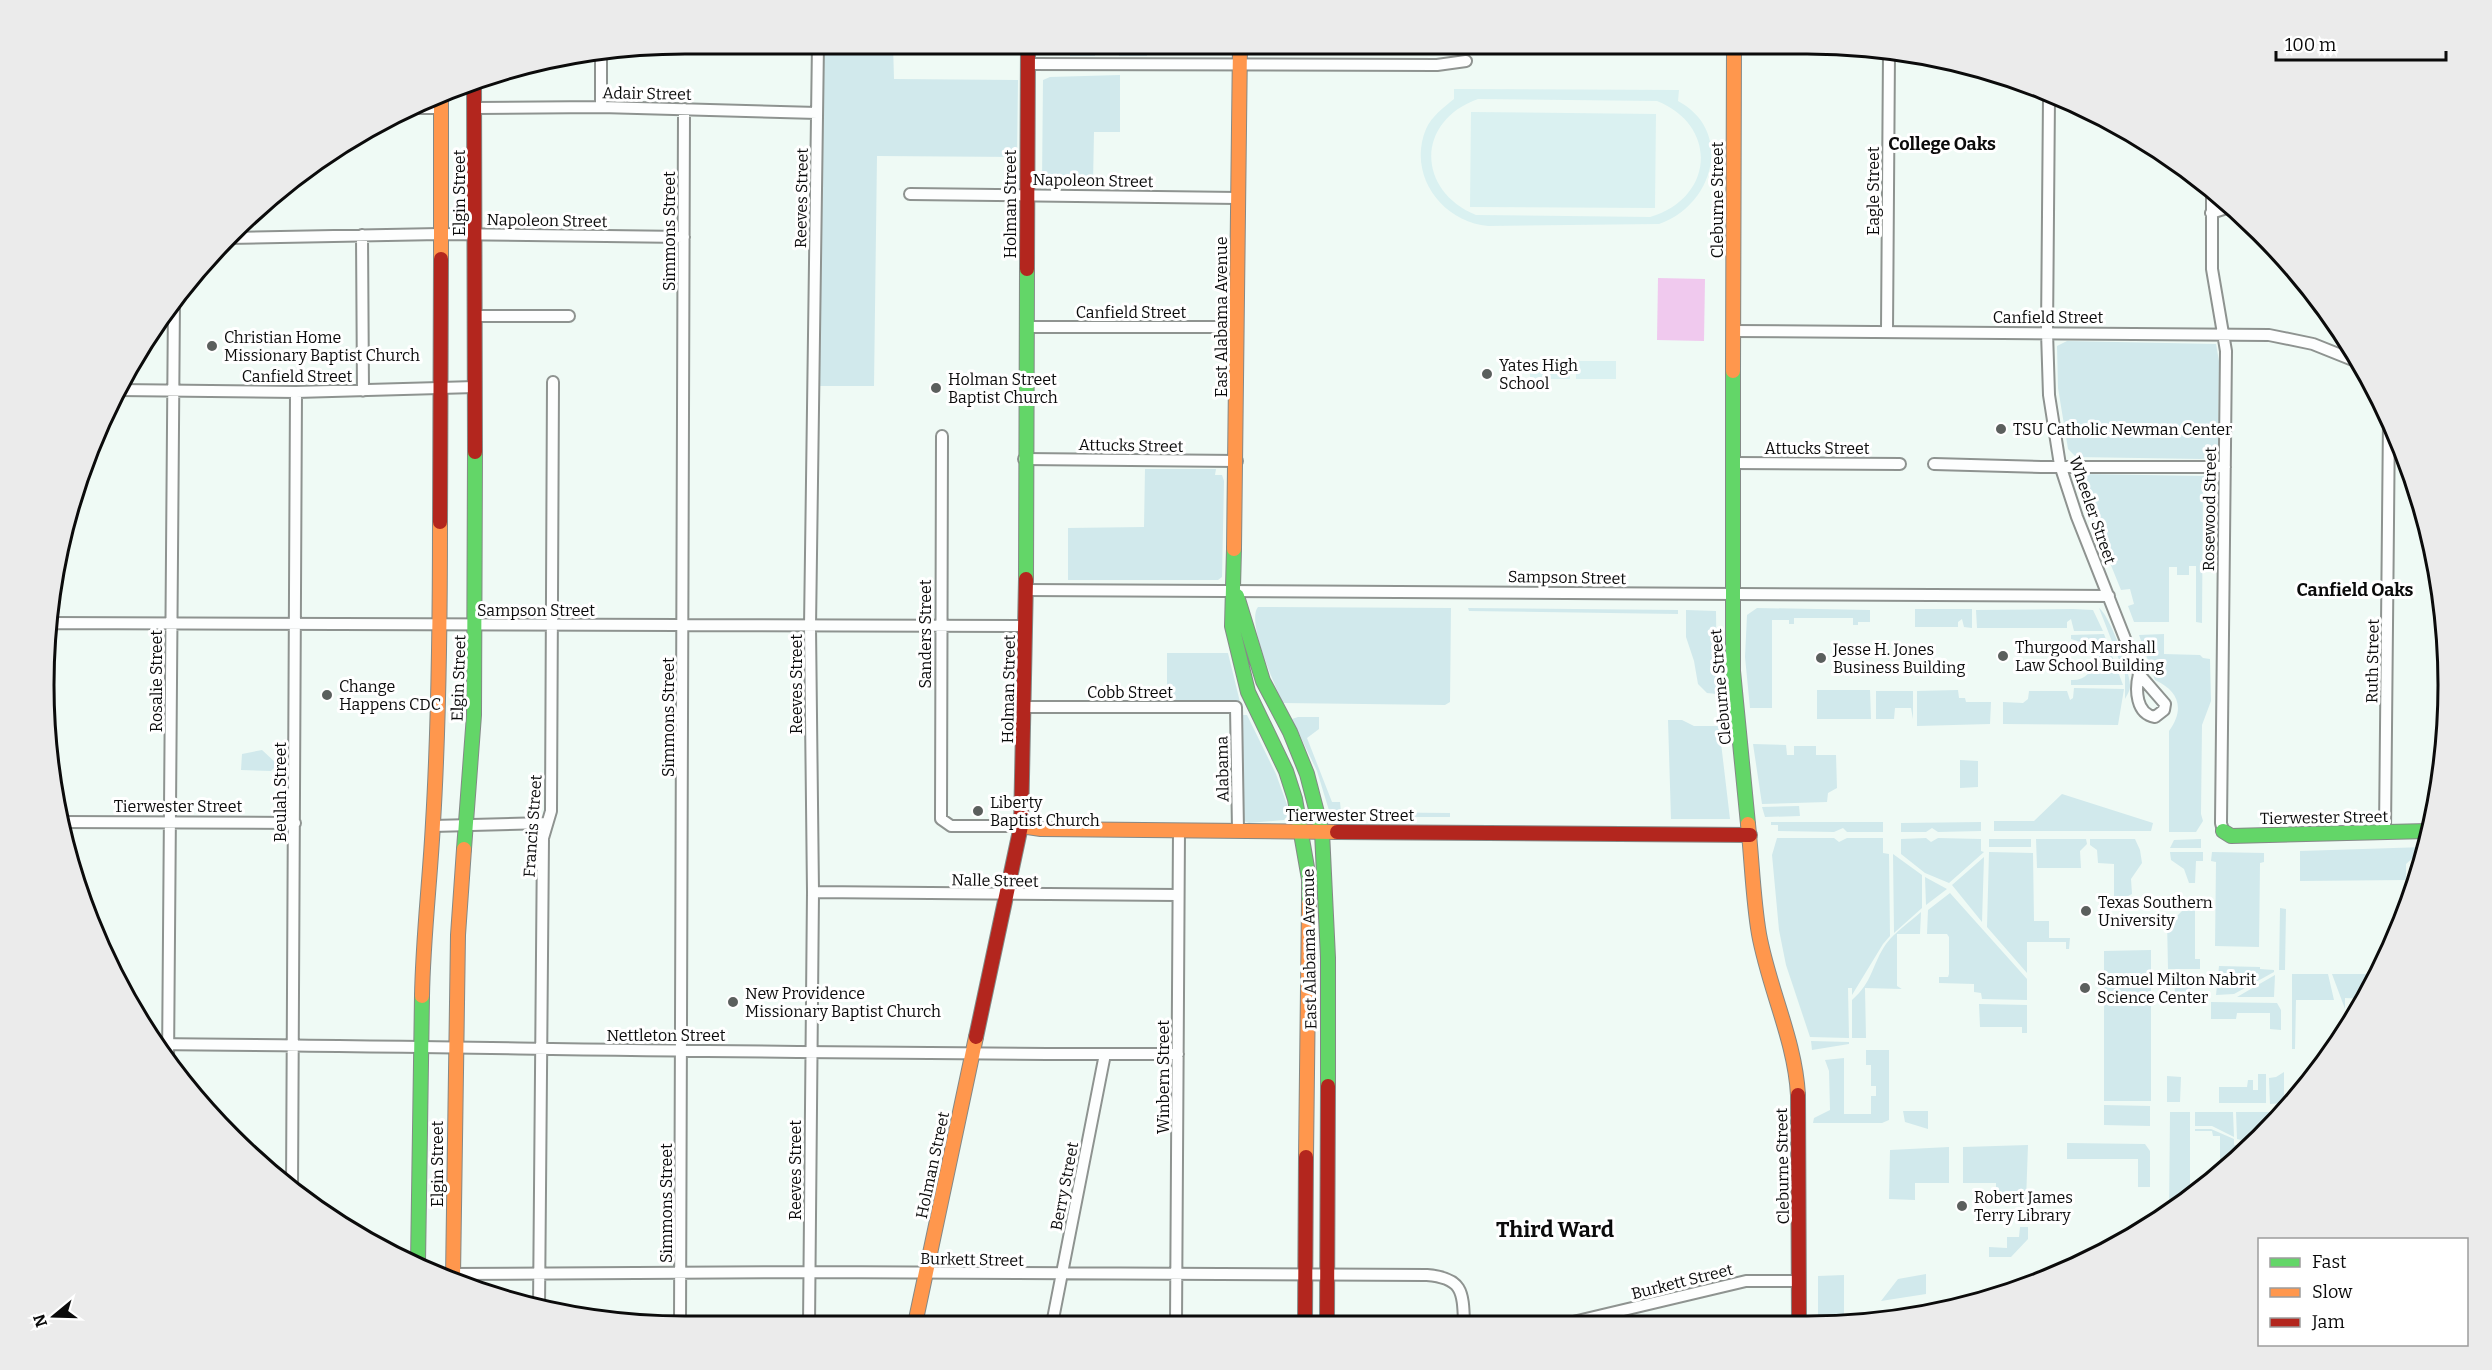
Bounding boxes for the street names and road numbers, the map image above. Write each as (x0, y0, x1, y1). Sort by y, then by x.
street label: Adair Street (602, 83, 692, 104)
street label: Cleburne Street (1708, 142, 1727, 258)
street label: Eagle Street (1864, 146, 1883, 235)
street label: Reeves Street (791, 148, 812, 248)
street label: Holman Street (1001, 149, 1020, 258)
street label: Elgin Street (450, 150, 469, 236)
street label: Napoleon Street (1032, 170, 1154, 191)
street label: Simmons Street (660, 171, 679, 291)
street label: Napoleon Street (486, 210, 608, 231)
street label: East Alabama Avenue (1212, 237, 1231, 397)
street label: Canfield Street (1076, 303, 1187, 322)
street label: Canfield Street (1993, 308, 2104, 327)
street label: Canfield Street (242, 367, 353, 386)
street label: Attucks Street (1078, 435, 1184, 456)
street label: Attucks Street (1765, 439, 1870, 458)
street label: Rosewood Street (2199, 447, 2220, 571)
street label: Wheeler Street (2065, 454, 2120, 567)
street label: Sampson Street (1508, 567, 1626, 588)
street label: Sanders Street (916, 579, 935, 689)
street label: Sampson Street (477, 601, 595, 620)
street label: Ruth Street (2362, 619, 2383, 703)
street label: Cleburne Street (1706, 628, 1735, 746)
street label: Rosalie Street (147, 630, 166, 732)
street label: Elgin Street (447, 634, 470, 722)
street label: Reeves Street (787, 634, 806, 734)
street label: Holman Street (998, 634, 1019, 744)
street label: Simmons Street (659, 657, 678, 777)
street label: Cobb Street (1087, 683, 1173, 702)
street label: Alabama (1212, 735, 1233, 802)
street label: Beulah Street (271, 742, 290, 842)
street label: Francis Street (519, 774, 546, 878)
street label: Tierwester Street (114, 797, 242, 816)
street label: Tierwester Street (1286, 806, 1414, 825)
street label: Tierwester Street (2260, 807, 2389, 828)
street label: East Alabama Avenue (1299, 868, 1320, 1030)
street label: Nalle Street (951, 870, 1039, 891)
street label: Winbern Street (1154, 1020, 1173, 1134)
street label: Nettleton Street (606, 1026, 726, 1045)
street label: Cleburne Street (1772, 1107, 1793, 1224)
street label: Holman Street (912, 1110, 953, 1220)
street label: Reeves Street (786, 1120, 805, 1220)
street label: Elgin Street (428, 1121, 447, 1207)
street label: Berry Street (1047, 1140, 1082, 1232)
street label: Simmons Street (657, 1143, 676, 1263)
street label: Burkett Street (920, 1249, 1024, 1270)
street label: Burkett Street (1629, 1260, 1735, 1303)

